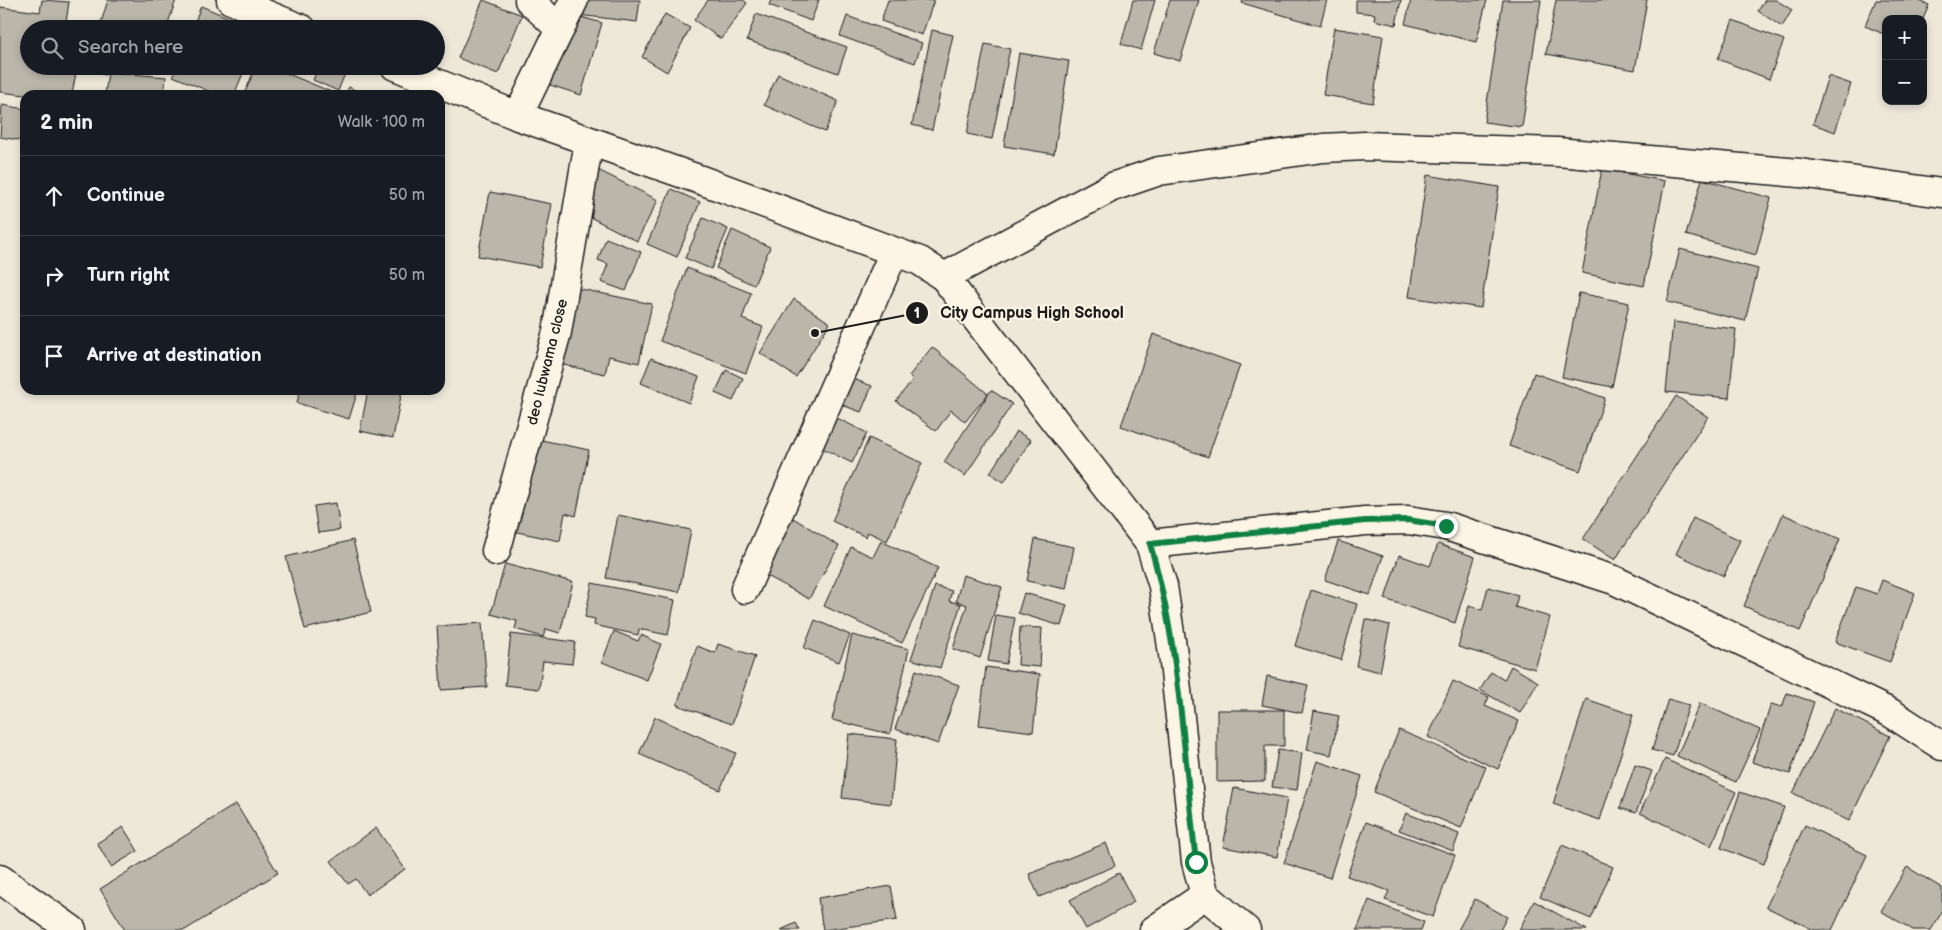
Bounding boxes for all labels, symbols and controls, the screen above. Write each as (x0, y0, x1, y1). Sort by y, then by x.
map controls (1882, 15, 1927, 105)
button: + (1882, 15, 1927, 60)
search box (20, 20, 445, 75)
icon: search (38, 34, 66, 62)
text: Search here (78, 36, 183, 59)
button: − (1882, 60, 1927, 105)
text: 2 min (40, 110, 93, 135)
text: Walk · 100 m (338, 113, 425, 132)
icon: ahead (40, 182, 68, 210)
text: Continue (87, 184, 165, 207)
text: 50 m (389, 186, 425, 205)
icon: right (40, 262, 68, 290)
text: Turn right (87, 264, 170, 287)
text: 50 m (389, 266, 425, 285)
street label: deo lubwama close (523, 297, 572, 427)
callout: City Campus High School (905, 297, 1134, 328)
text: 1 (914, 304, 920, 323)
text: City Campus High School (940, 304, 1124, 323)
icon: arrive (40, 342, 68, 370)
text: Arrive at destination (87, 344, 262, 367)
route end (1435, 515, 1458, 538)
route start (1185, 851, 1208, 874)

